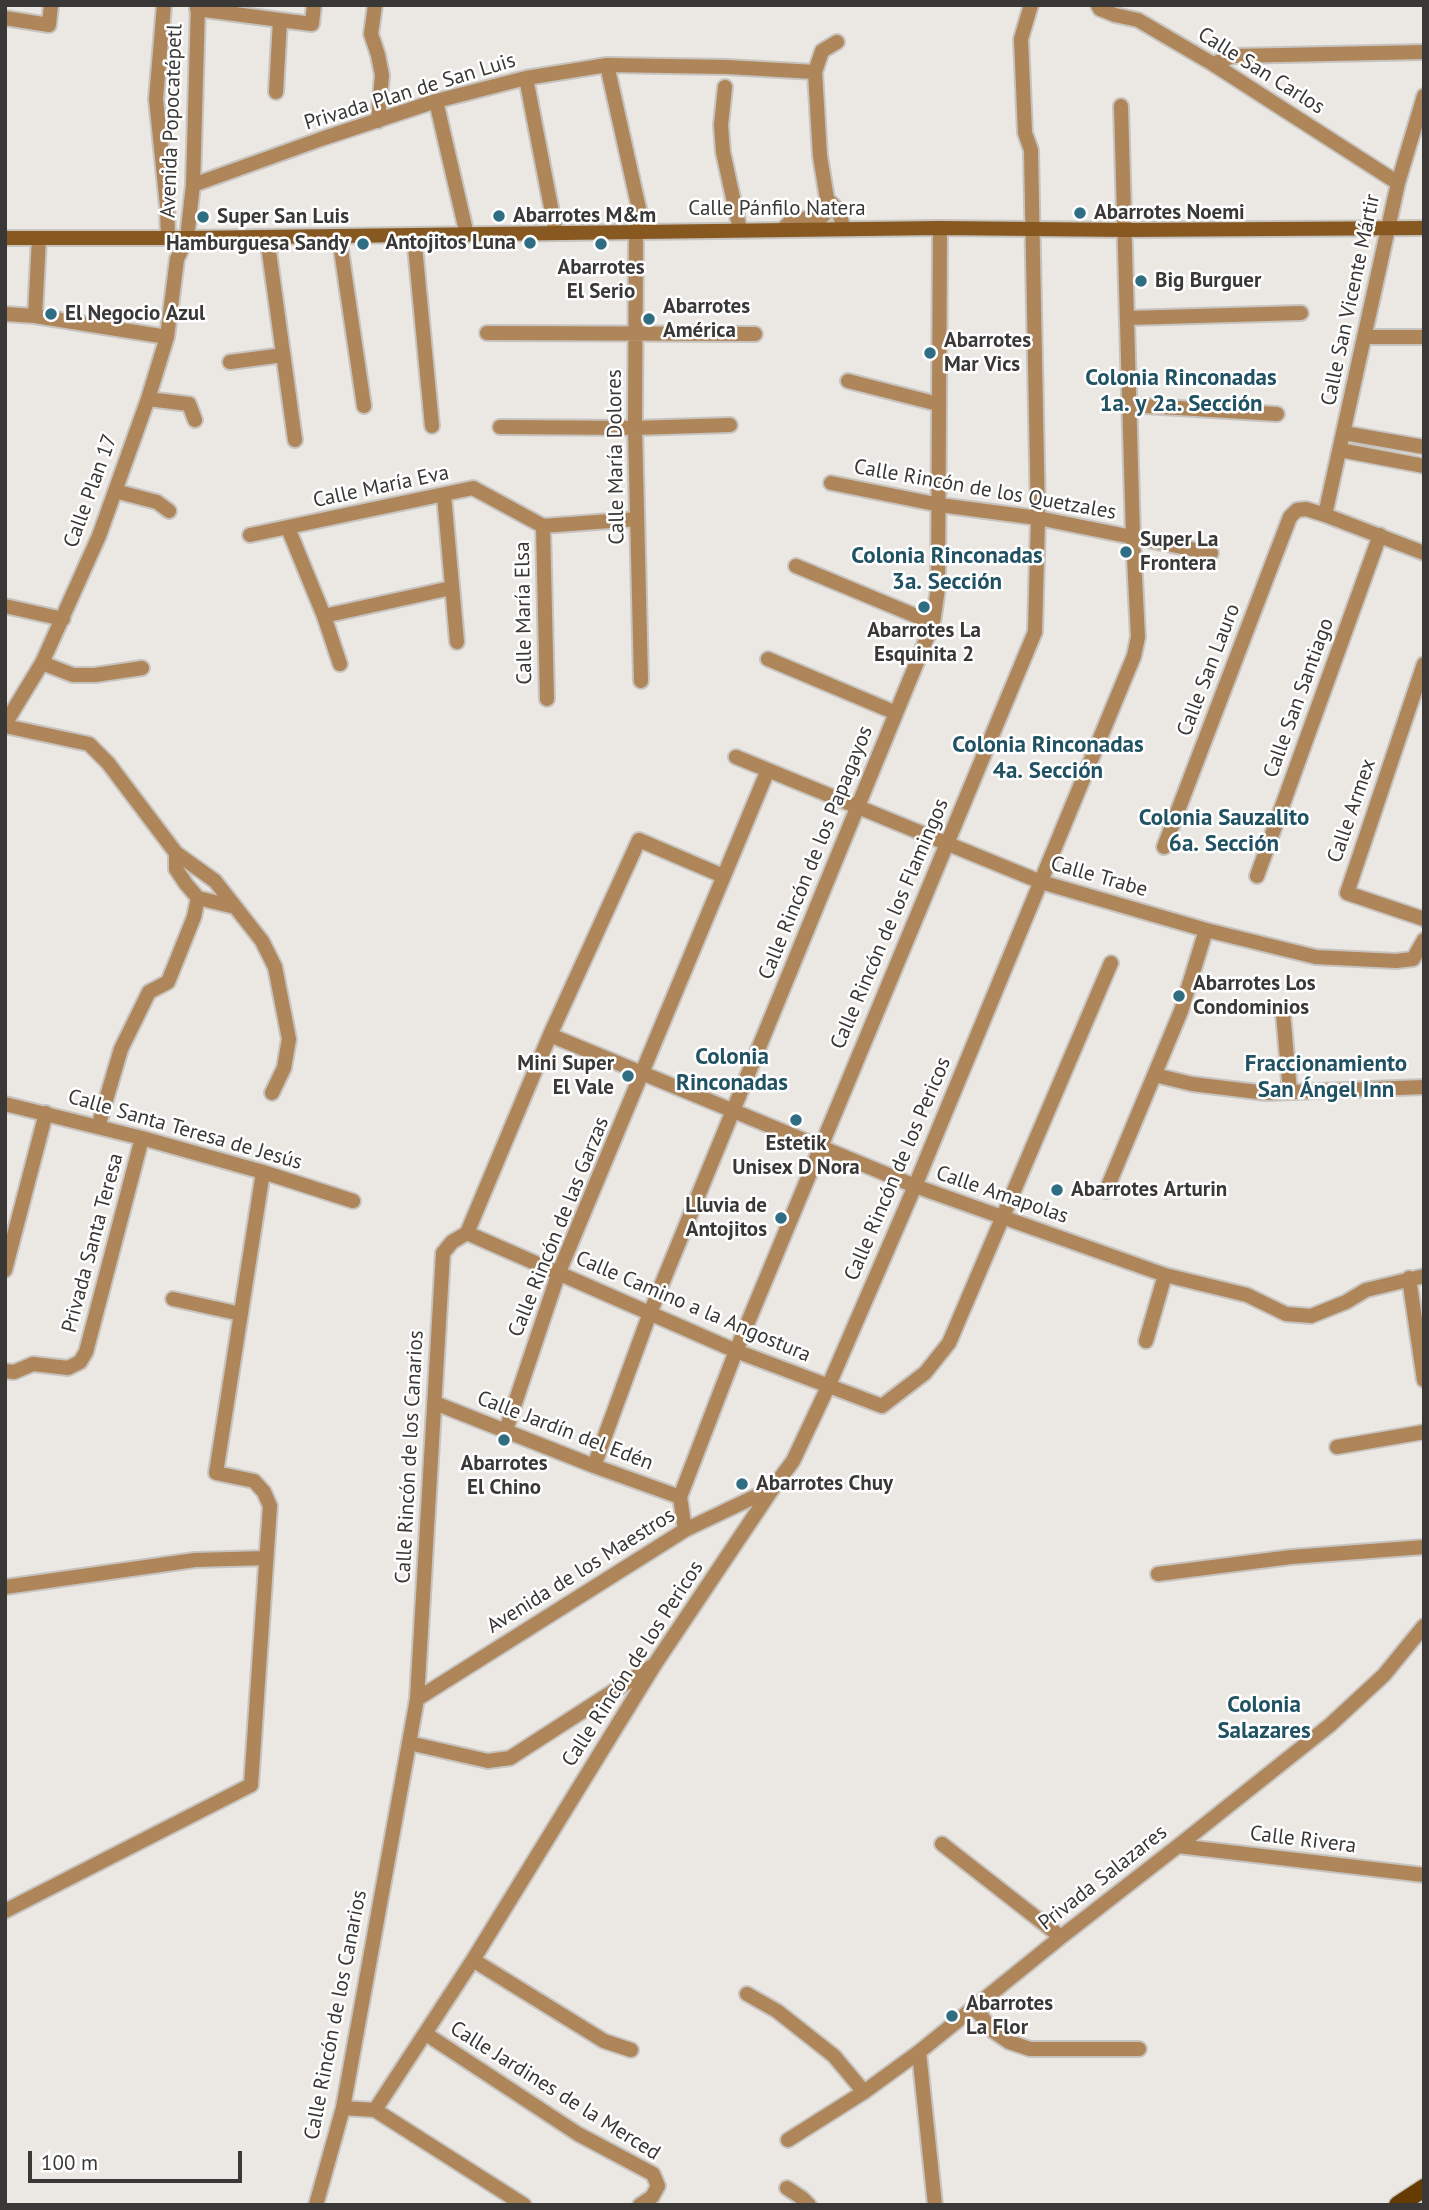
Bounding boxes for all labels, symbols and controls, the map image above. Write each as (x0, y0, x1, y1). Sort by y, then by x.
street label: Calle San Carlos (1193, 22, 1329, 120)
street label: Avenida Popocatépetl (156, 24, 188, 218)
street label: Privada Plan de San Luis (301, 48, 519, 136)
street label: Calle San Vicente Mártir (1316, 192, 1386, 408)
street label: Calle Pánfilo Natera (688, 196, 866, 222)
place label: Abarrotes Noemi (1094, 200, 1245, 226)
place label: Abarrotes M&m (513, 203, 656, 229)
place label: Super San Luis (217, 204, 349, 230)
marker: Abarrotes Noemi (1072, 205, 1088, 221)
marker: Abarrotes M&m (491, 208, 507, 224)
marker: Super San Luis (195, 209, 211, 225)
place label: Antojitos Luna (385, 230, 516, 256)
place label: Hamburguesa Sandy (166, 231, 349, 257)
marker: Antojitos Luna (522, 235, 538, 251)
marker: Hamburguesa Sandy (355, 236, 371, 252)
marker: Abarrotes El Serio (593, 236, 609, 252)
place label: Abarrotes El Serio (557, 255, 645, 305)
place label: Big Burguer (1155, 268, 1261, 294)
marker: Big Burguer (1133, 273, 1149, 289)
place label: Abarrotes América (663, 294, 750, 344)
place label: El Negocio Azul (65, 301, 205, 327)
marker: El Negocio Azul (43, 306, 59, 322)
marker: Abarrotes América (641, 311, 657, 327)
place label: Abarrotes Mar Vics (944, 328, 1031, 378)
marker: Abarrotes Mar Vics (922, 345, 938, 361)
district label: Colonia Rinconadas 1a. y 2a. Sección (1085, 364, 1277, 418)
street label: Calle María Dolores (602, 369, 630, 545)
street label: Calle Plan 17 (59, 431, 123, 551)
street label: Calle Rincón de los Quetzales (852, 455, 1118, 525)
street label: Calle María Eva (311, 460, 451, 514)
place label: Super La Frontera (1140, 527, 1218, 577)
street label: Calle María Elsa (510, 541, 538, 685)
district label: Colonia Rinconadas 3a. Sección (851, 542, 1043, 596)
marker: Super La Frontera (1118, 544, 1134, 560)
marker: Abarrotes La Esquinita 2 (916, 599, 932, 615)
street label: Calle San Lauro (1172, 600, 1246, 740)
street label: Calle San Santiago (1258, 615, 1340, 781)
place label: Abarrotes La Esquinita 2 (867, 618, 981, 668)
street label: Calle Rincón de los Papagayos (753, 722, 879, 984)
district label: Colonia Rinconadas 4a. Sección (952, 731, 1144, 785)
street label: Calle Armex (1322, 756, 1382, 866)
street label: Calle Rincón de los Flamingos (826, 795, 954, 1053)
district label: Colonia Sauzalito 6a. Sección (1139, 804, 1309, 858)
street label: Calle Trabe (1048, 851, 1150, 903)
place label: Abarrotes Los Condominios (1193, 971, 1316, 1021)
marker: Abarrotes Los Condominios (1171, 988, 1187, 1004)
district label: Colonia Rinconadas (676, 1043, 788, 1097)
district label: Fraccionamiento San Ángel Inn (1245, 1050, 1407, 1104)
place label: Mini Super El Vale (517, 1051, 614, 1101)
street label: Calle Rincón de los Pericos (839, 1053, 957, 1285)
marker: Mini Super El Vale (620, 1068, 636, 1084)
street label: Calle Santa Teresa de Jesús (65, 1084, 305, 1176)
marker: Estetik Unisex D Nora (788, 1112, 804, 1128)
street label: Calle Rincón de las Garzas (503, 1113, 615, 1341)
place label: Estetik Unisex D Nora (732, 1131, 860, 1181)
street label: Privada Santa Teresa (57, 1151, 129, 1335)
street label: Calle Amapolas (932, 1161, 1072, 1229)
place label: Abarrotes Arturin (1071, 1177, 1227, 1203)
marker: Abarrotes Arturin (1049, 1182, 1065, 1198)
place label: Lluvia de Antojitos (685, 1193, 767, 1243)
marker: Lluvia de Antojitos (773, 1210, 789, 1226)
street label: Calle Camino a la Angostura (572, 1246, 814, 1368)
street label: Calle Rincón de los Canarios (391, 1330, 429, 1584)
street label: Calle Jardín del Edén (473, 1386, 657, 1476)
marker: Abarrotes El Chino (496, 1432, 512, 1448)
place label: Abarrotes El Chino (460, 1451, 548, 1501)
place label: Abarrotes Chuy (756, 1471, 893, 1497)
marker: Abarrotes Chuy (734, 1476, 750, 1492)
street label: Avenida de los Maestros (482, 1503, 680, 1639)
street label: Calle Rincón de los Pericos (557, 1556, 709, 1772)
district label: Colonia Salazares (1217, 1691, 1311, 1745)
street label: Privada Salazares (1034, 1820, 1172, 1936)
street label: Calle Rivera (1248, 1821, 1358, 1859)
street label: Calle Rincón de los Canarios (299, 1888, 373, 2142)
place label: Abarrotes La Flor (966, 1991, 1053, 2041)
marker: Abarrotes La Flor (944, 2008, 960, 2024)
street label: Calle Jardines de la Merced (445, 2016, 665, 2166)
scale bar (32, 2136, 245, 2180)
text: 100 m (41, 2149, 98, 2176)

